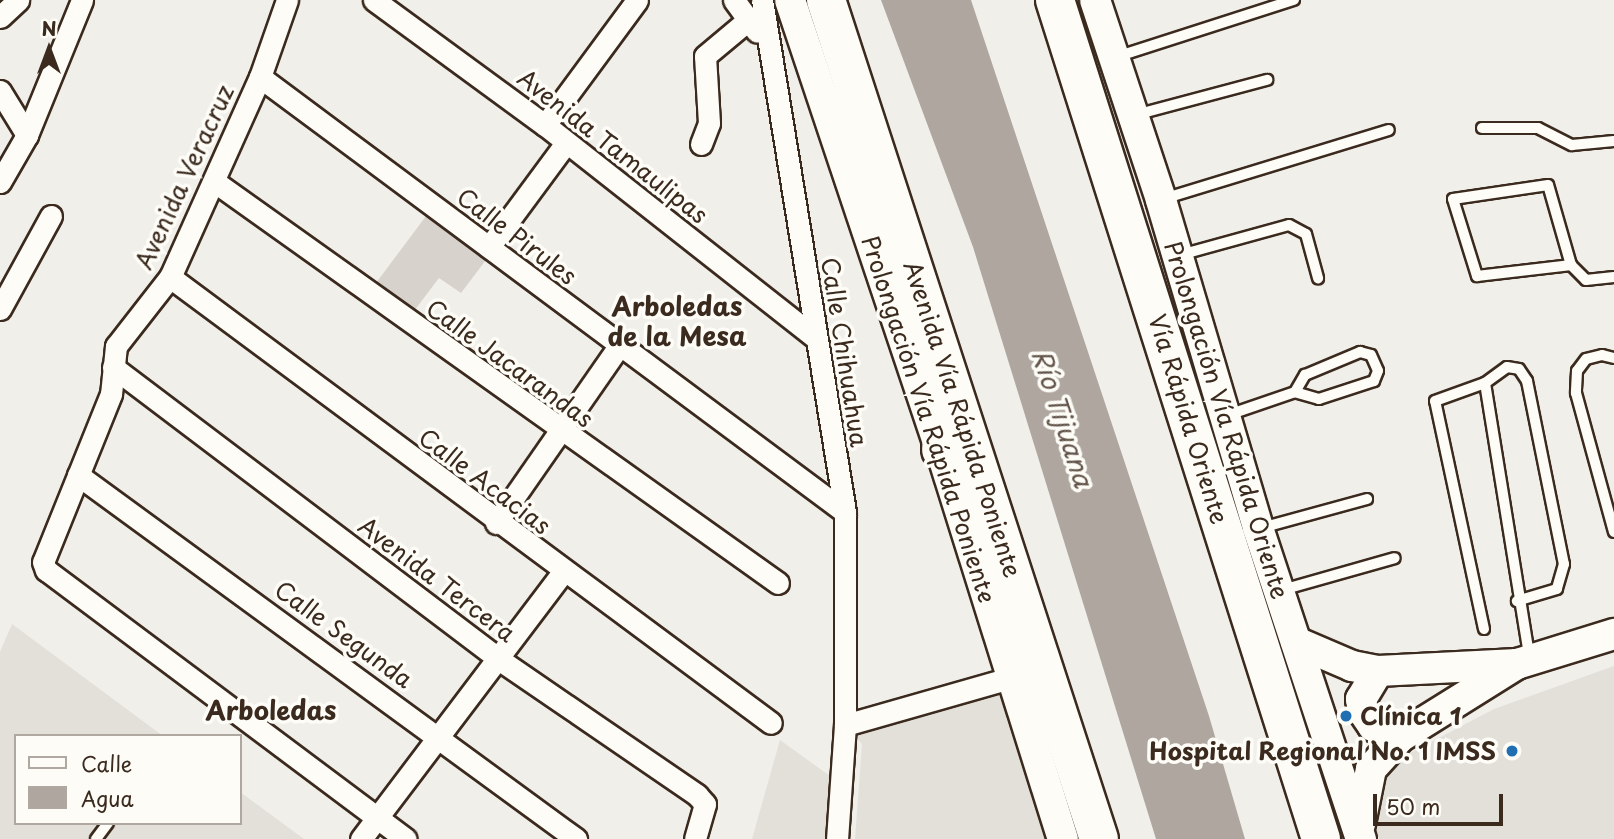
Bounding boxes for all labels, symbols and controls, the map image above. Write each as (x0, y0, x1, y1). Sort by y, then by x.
north arrow (14, 14, 84, 84)
text: N (41, 14, 57, 42)
street label: Avenida Tamaulipas (512, 63, 714, 229)
street label: Avenida Veracruz (129, 80, 239, 274)
street label: Calle Pirules (451, 181, 583, 291)
street label: Prolongación Vía Rápida Poniente (856, 231, 1002, 607)
street label: Prolongación Vía Rápida Oriente (1159, 237, 1295, 603)
street label: Calle Chihuahua (816, 255, 874, 449)
street label: Avenida Vía Rápida Poniente (898, 257, 1028, 581)
district label: Arboledas de la Mesa (607, 290, 747, 352)
street label: Calle Jacarandas (420, 292, 600, 434)
street label: Vía Rápida Oriente (1143, 310, 1235, 528)
water label: Río Tijuana (1026, 344, 1100, 492)
street label: Calle Acacias (413, 422, 557, 540)
street label: Avenida Tercera (353, 511, 521, 647)
street label: Calle Segunda (269, 574, 419, 694)
district label: Arboledas (205, 694, 337, 726)
place label: Clínica 1 (1360, 702, 1463, 730)
marker: Clínica 1 (1338, 708, 1354, 724)
legend (14, 734, 242, 825)
place label: Hospital Regional No. 1 IMSS (1148, 737, 1496, 765)
marker: Hospital Regional No. 1 IMSS (1502, 741, 1522, 761)
text: Calle (81, 747, 132, 779)
scale bar (1376, 780, 1506, 824)
text: Agua (81, 782, 134, 814)
text: 50 m (1386, 790, 1440, 822)

